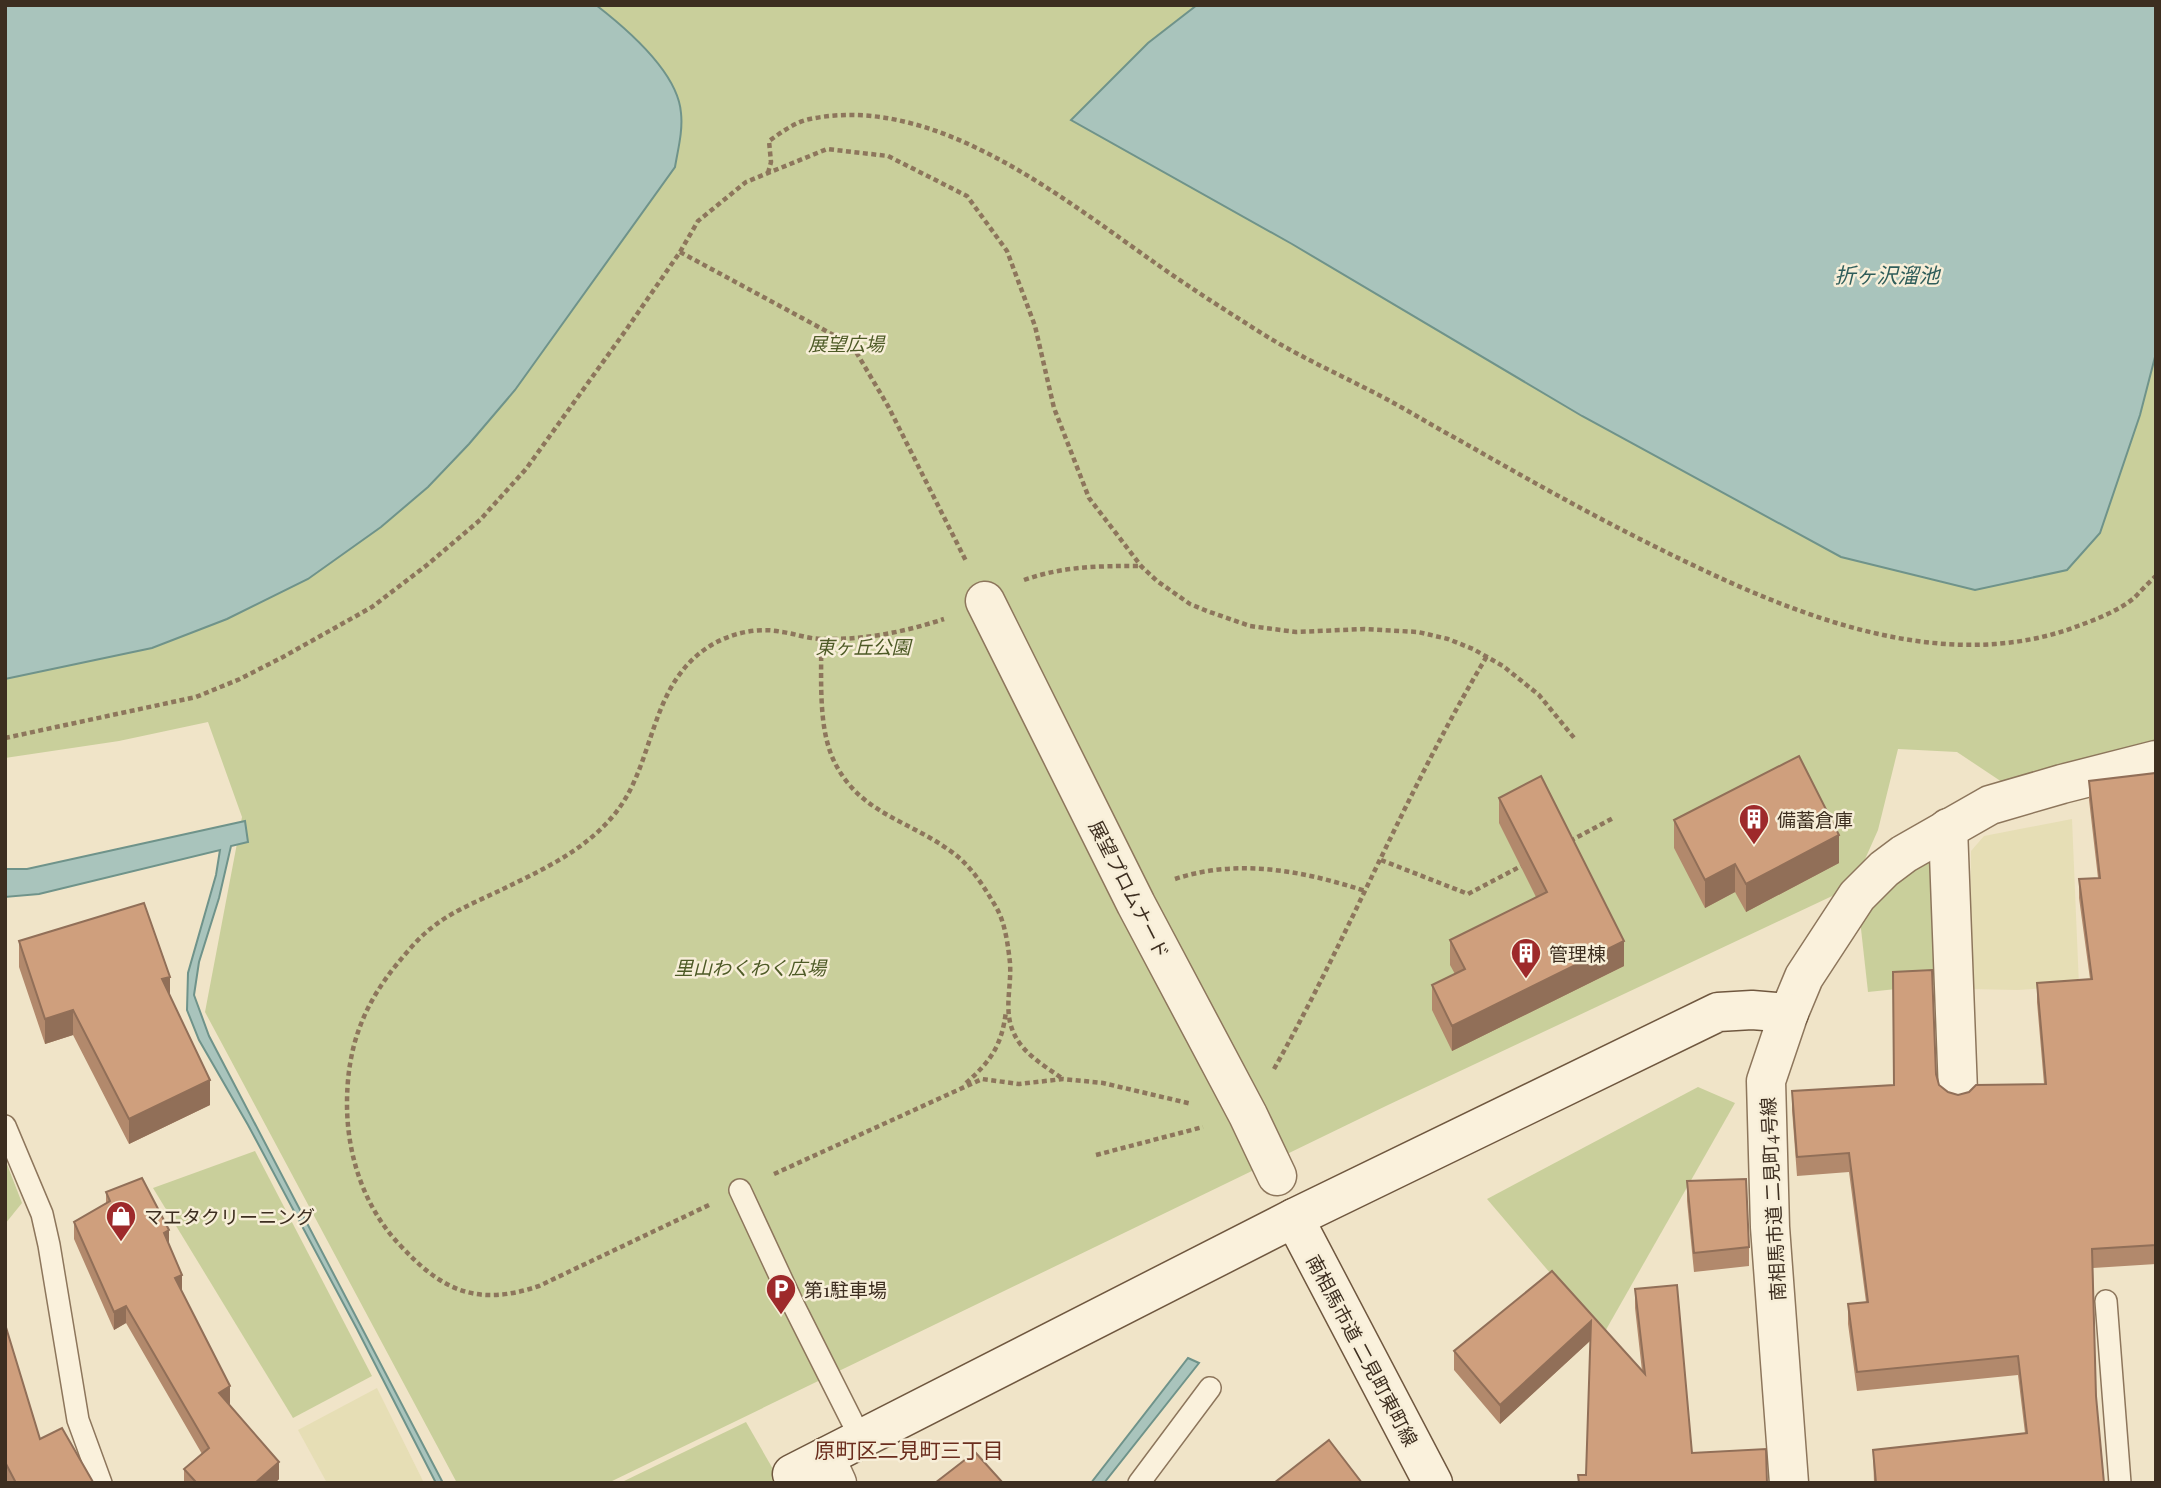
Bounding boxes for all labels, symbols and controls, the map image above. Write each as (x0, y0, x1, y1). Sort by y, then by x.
water label: 折ヶ沢溜池 (1835, 260, 1941, 288)
park label: 展望広場 (808, 330, 886, 356)
park label: 東ヶ丘公園 (815, 633, 913, 659)
building icon: 備蓄倉庫 (1737, 802, 1771, 846)
place label: 備蓄倉庫 (1777, 806, 1853, 832)
street label: 展望プロムナード (1084, 815, 1176, 963)
building icon: 管理棟 (1509, 936, 1543, 980)
place label: 管理棟 (1549, 940, 1606, 966)
park label: 里山わくわく広場 (674, 954, 828, 980)
street label: 南相馬市道 二見町4号線 (1754, 1096, 1790, 1302)
shop icon: マエタクリーニング (104, 1199, 138, 1243)
place label: マエタクリーニング (144, 1203, 315, 1229)
street label: 南相馬市道 二見町東町線 (1301, 1250, 1425, 1450)
parking icon: 第1駐車場 (764, 1272, 798, 1316)
place label: 第1駐車場 (804, 1276, 887, 1302)
district label: 原町区二見町三丁目 (815, 1435, 1004, 1463)

